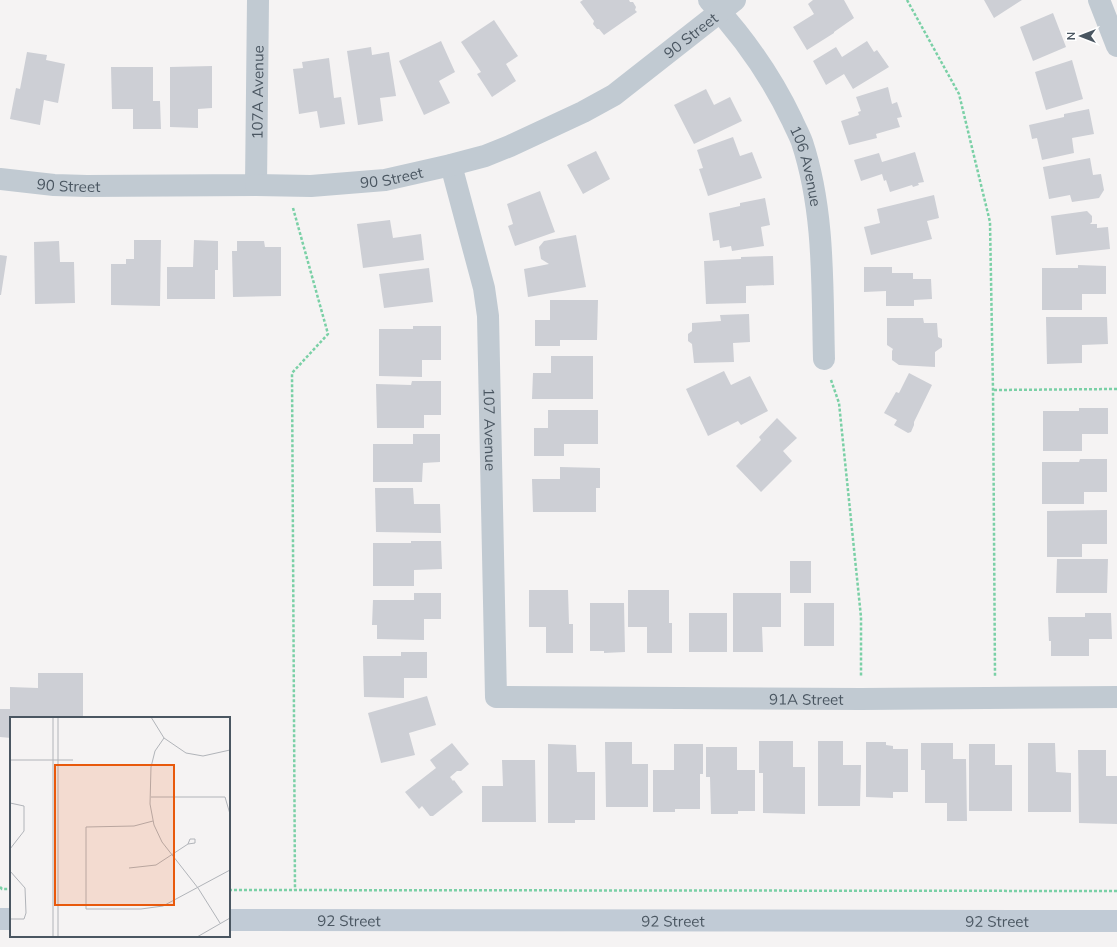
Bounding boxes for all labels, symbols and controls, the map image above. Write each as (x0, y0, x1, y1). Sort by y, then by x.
street label: 90 Street (660, 8, 721, 62)
north arrow (1061, 16, 1101, 56)
text: N (1064, 32, 1078, 40)
street label: 107A Avenue (247, 45, 267, 140)
street label: 106 Avenue (786, 122, 826, 208)
street label: 90 Street (359, 162, 425, 191)
street label: 90 Street (36, 174, 100, 195)
street label: 107 Avenue (480, 388, 501, 471)
street label: 91A Street (769, 689, 844, 708)
inset map (10, 717, 230, 937)
street label: 92 Street (317, 911, 381, 930)
street label: 92 Street (641, 911, 705, 930)
street label: 92 Street (965, 911, 1029, 930)

